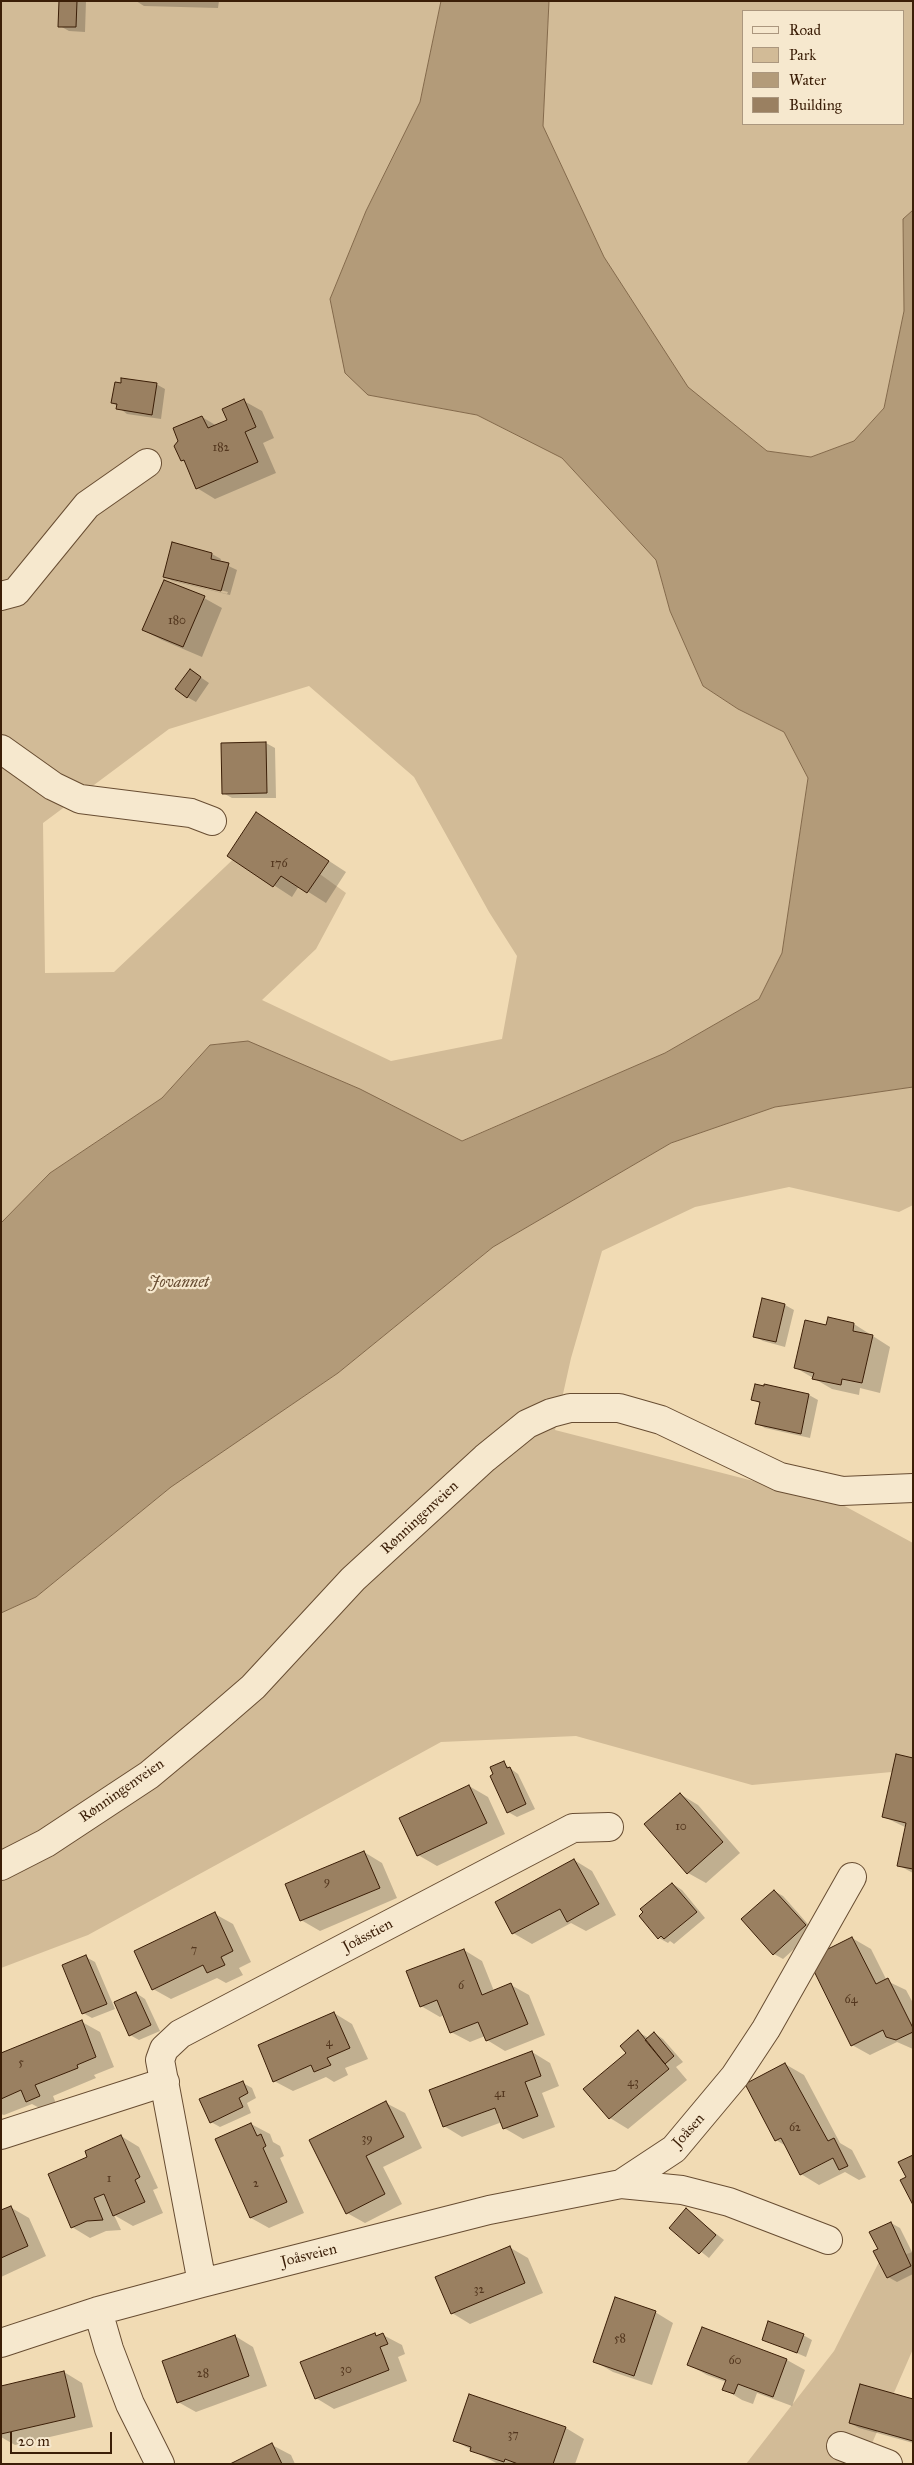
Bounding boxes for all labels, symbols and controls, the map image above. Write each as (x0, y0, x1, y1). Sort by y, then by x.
legend (742, 10, 904, 125)
text: Road (789, 21, 821, 39)
text: Park (789, 46, 816, 64)
text: Water (789, 71, 826, 89)
text: Building (789, 96, 842, 114)
house number: 182 (212, 441, 230, 455)
house number: 180 (168, 614, 186, 628)
house number: 176 (270, 857, 288, 871)
water label: Jovannet (149, 1273, 209, 1293)
street label: Rønningenveien (378, 1478, 462, 1558)
street label: Rønningenveien (76, 1755, 168, 1827)
house number: 10 (675, 1820, 687, 1834)
house number: 9 (324, 1875, 330, 1889)
street label: Joåsstien (340, 1915, 396, 1957)
house number: 7 (191, 1943, 197, 1957)
house number: 6 (458, 1979, 464, 1993)
house number: 64 (845, 1993, 857, 2007)
house number: 4 (326, 2036, 332, 2050)
house number: 5 (18, 2056, 24, 2070)
house number: 43 (627, 2076, 639, 2090)
house number: 41 (494, 2087, 506, 2101)
street label: Joåsen (669, 2110, 709, 2152)
house number: 62 (789, 2121, 801, 2135)
house number: 39 (361, 2132, 373, 2146)
house number: 1 (107, 2172, 111, 2186)
house number: 2 (253, 2177, 259, 2191)
street label: Joåsveien (279, 2240, 339, 2272)
house number: 32 (474, 2283, 484, 2297)
house number: 58 (614, 2332, 626, 2346)
house number: 60 (728, 2354, 742, 2368)
house number: 30 (340, 2363, 352, 2377)
house number: 28 (197, 2367, 209, 2381)
scale bar (12, 2422, 115, 2454)
house number: 37 (507, 2428, 519, 2442)
text: 20 m (18, 2432, 50, 2450)

